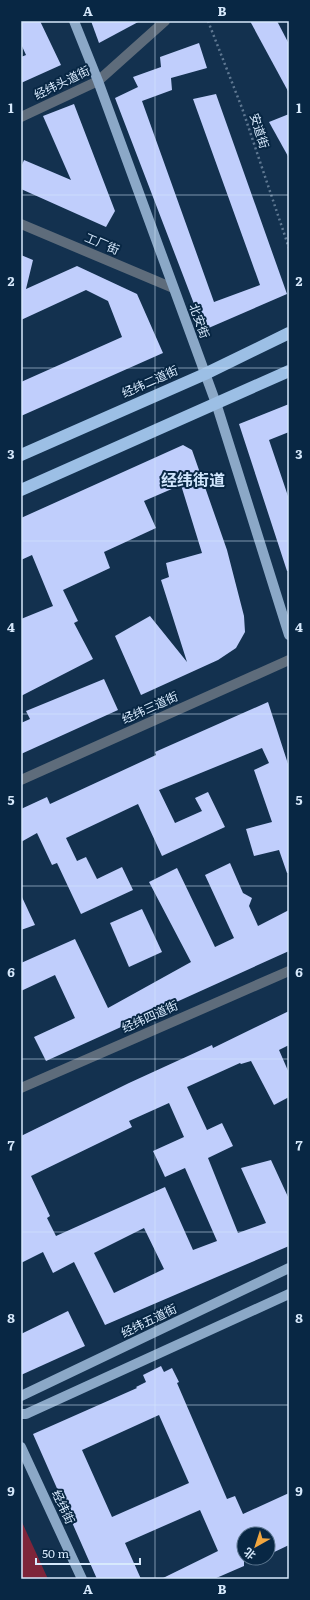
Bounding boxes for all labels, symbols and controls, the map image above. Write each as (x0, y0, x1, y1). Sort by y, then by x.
text: A (83, 1, 93, 20)
text: B (218, 1, 227, 20)
street label: 经纬头道街 (31, 61, 92, 103)
text: 1 (8, 98, 14, 117)
text: 1 (296, 98, 302, 117)
street label: 安道街 (246, 111, 274, 151)
street label: 工厂街 (82, 228, 122, 258)
text: 2 (8, 271, 15, 290)
text: 2 (296, 271, 303, 290)
street label: 北安街 (185, 301, 215, 341)
street label: 经纬二道街 (119, 361, 181, 402)
text: 3 (7, 444, 15, 463)
text: 3 (295, 444, 303, 463)
district label: 经纬街道 (161, 467, 225, 491)
text: 4 (7, 617, 15, 636)
text: 4 (295, 617, 303, 636)
street label: 经纬三道街 (119, 687, 181, 728)
text: 5 (7, 790, 15, 809)
text: 5 (295, 790, 303, 809)
text: 6 (7, 962, 15, 981)
text: 6 (295, 962, 303, 981)
street label: 经纬四道街 (119, 996, 181, 1037)
text: 7 (7, 1135, 15, 1154)
text: 7 (295, 1135, 303, 1154)
street label: 经纬五道街 (118, 1299, 179, 1341)
text: 8 (7, 1308, 15, 1327)
text: 8 (295, 1308, 303, 1327)
text: 9 (7, 1481, 15, 1500)
text: 9 (295, 1481, 303, 1500)
street label: 经纬街 (48, 1486, 80, 1527)
north arrow (236, 1526, 276, 1566)
scale bar (36, 1540, 140, 1566)
text: 50 m (42, 1544, 69, 1562)
text: 北 (240, 1545, 258, 1564)
text: A (83, 1579, 93, 1598)
text: B (218, 1579, 227, 1598)

